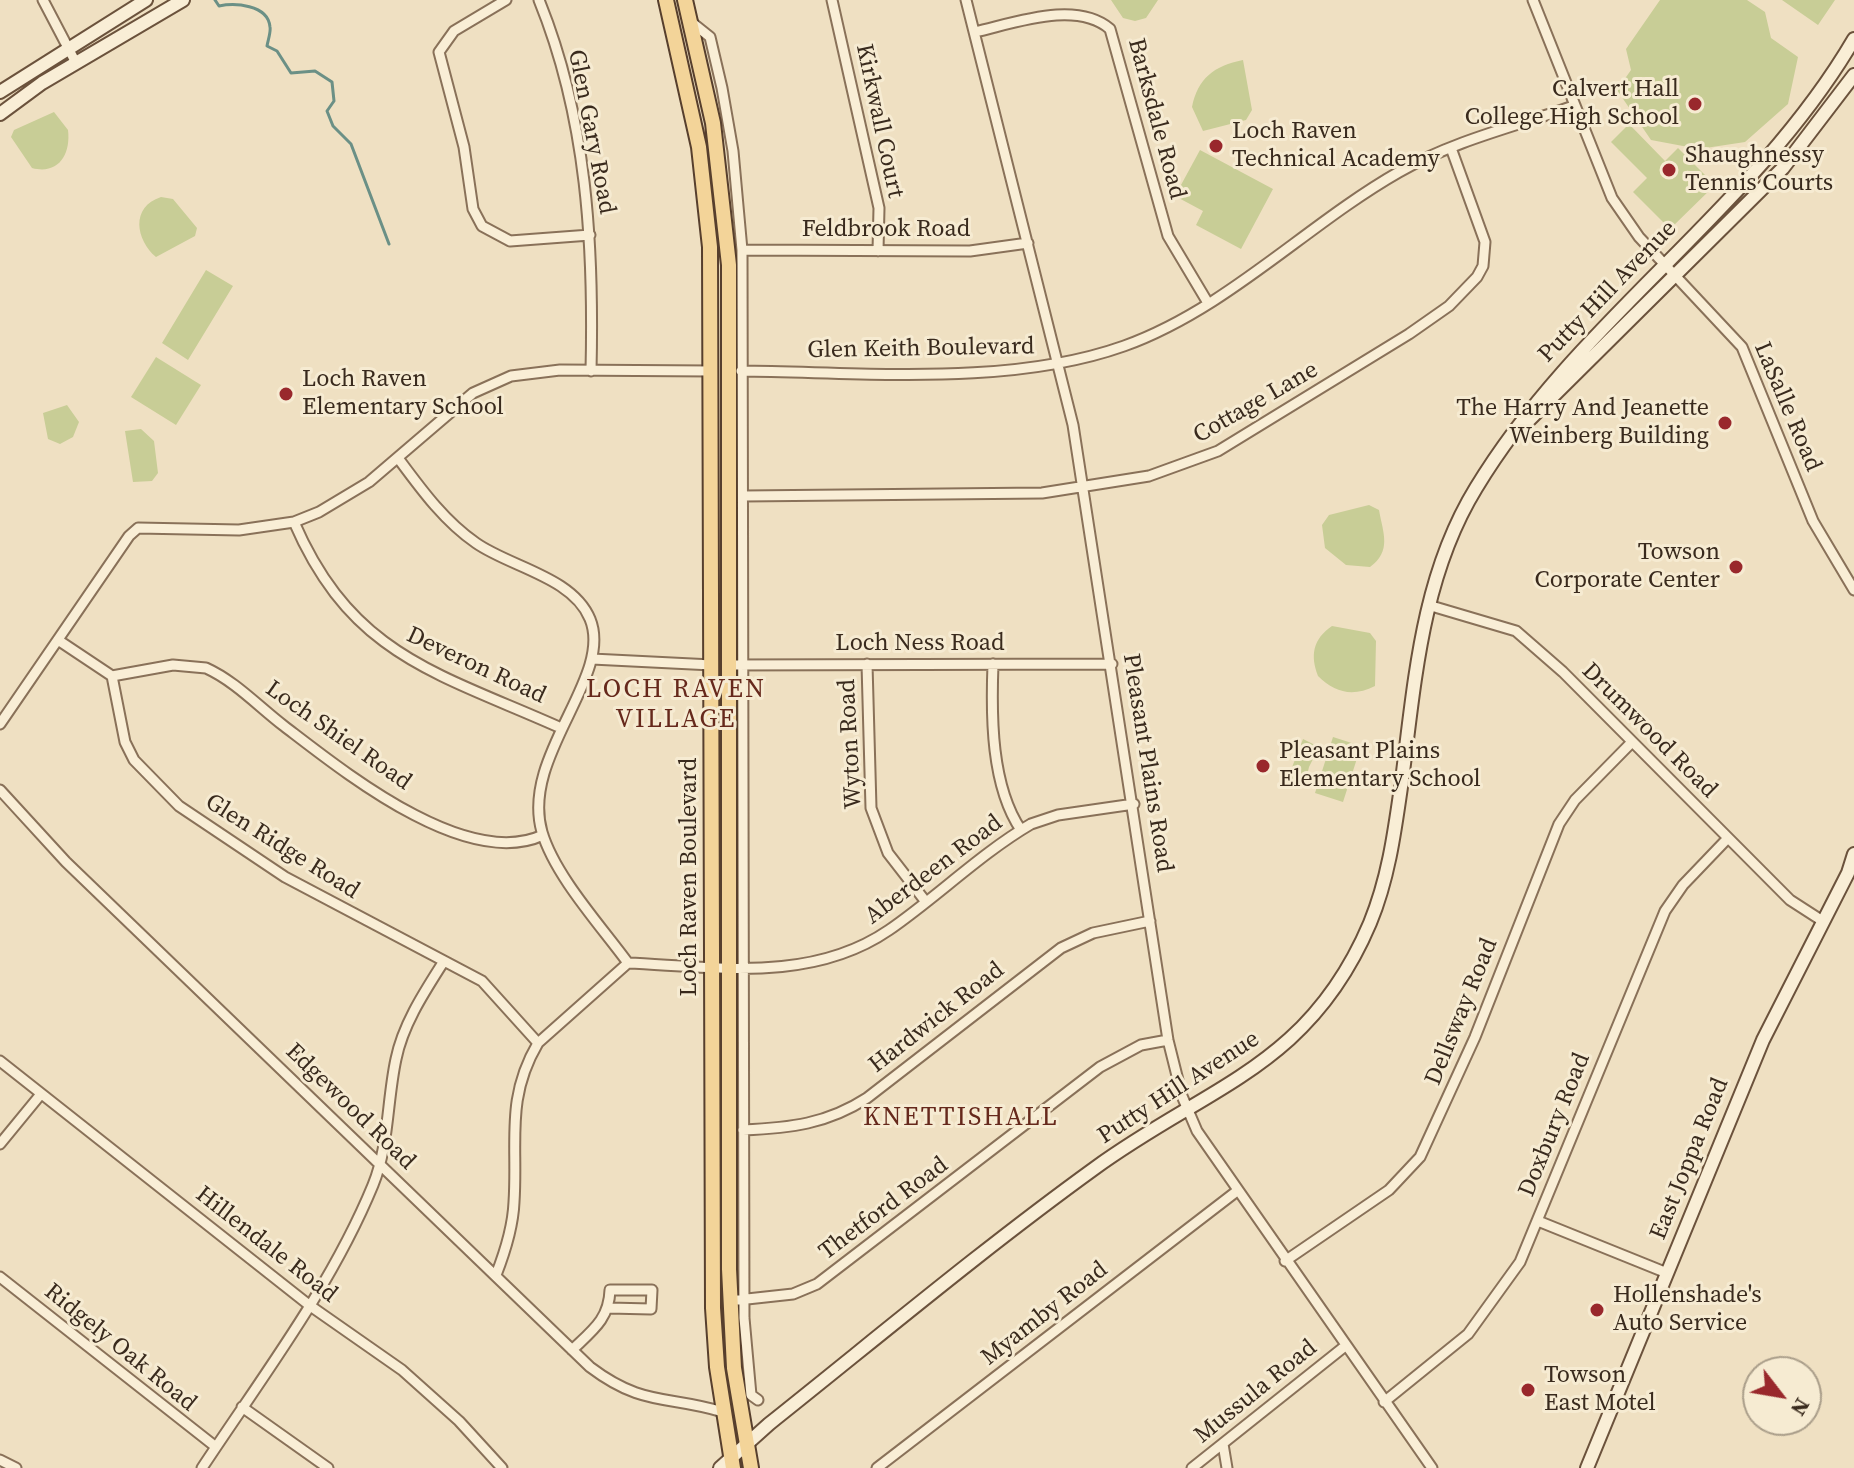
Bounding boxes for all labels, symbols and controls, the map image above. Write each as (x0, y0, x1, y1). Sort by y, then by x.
street label: Barksdale Road (1121, 35, 1191, 203)
street label: Kirkwall Court (849, 41, 909, 201)
street label: Glen Gary Road (561, 47, 621, 217)
place label: Calvert Hall College High School (1465, 76, 1679, 132)
marker: Calvert Hall College High School (1686, 95, 1704, 113)
place label: Loch Raven Technical Academy (1232, 118, 1440, 174)
marker: Loch Raven Technical Academy (1207, 137, 1225, 155)
place label: Shaughnessy Tennis Courts (1685, 142, 1833, 198)
marker: Shaughnessy Tennis Courts (1660, 161, 1678, 179)
street label: Putty Hill Avenue (1533, 215, 1683, 369)
street label: Feldbrook Road (802, 216, 970, 244)
street label: Glen Keith Boulevard (807, 333, 1035, 365)
street label: LaSalle Road (1747, 338, 1827, 476)
street label: Cottage Lane (1189, 356, 1323, 450)
place label: Loch Raven Elementary School (302, 366, 504, 422)
marker: Loch Raven Elementary School (277, 385, 295, 403)
place label: The Harry And Jeanette Weinberg Building (1456, 395, 1709, 451)
marker: The Harry And Jeanette Weinberg Building (1716, 414, 1734, 432)
place label: Towson Corporate Center (1535, 539, 1720, 595)
marker: Towson Corporate Center (1727, 558, 1745, 576)
street label: Deveron Road (402, 621, 550, 711)
street label: Loch Ness Road (835, 630, 1005, 658)
street label: Pleasant Plains Road (1115, 652, 1179, 874)
street label: Drumwood Road (1575, 657, 1723, 805)
district label: LOCH RAVEN VILLAGE (586, 674, 766, 736)
street label: Loch Shiel Road (259, 675, 417, 797)
street label: Wyton Road (833, 678, 869, 810)
place label: Pleasant Plains Elementary School (1279, 738, 1481, 794)
marker: Pleasant Plains Elementary School (1254, 757, 1272, 775)
street label: Loch Raven Boulevard (676, 758, 704, 996)
street label: Glen Ridge Road (200, 788, 364, 906)
street label: Aberdeen Road (860, 809, 1008, 931)
street label: Dellsway Road (1419, 934, 1505, 1090)
street label: Hardwick Road (864, 956, 1010, 1080)
street label: Putty Hill Avenue (1093, 1025, 1265, 1151)
street label: Edgewood Road (279, 1038, 421, 1176)
street label: Doxbury Road (1513, 1049, 1597, 1201)
street label: East Joppa Road (1644, 1074, 1736, 1244)
district label: KNETTISHALL (863, 1102, 1059, 1134)
street label: Thetford Road (814, 1151, 954, 1267)
street label: Hillendale Road (189, 1181, 343, 1309)
street label: Myamby Road (976, 1256, 1114, 1372)
street label: Ridgely Oak Road (38, 1278, 202, 1418)
place label: Hollenshade's Auto Service (1613, 1282, 1762, 1338)
marker: Hollenshade's Auto Service (1588, 1301, 1606, 1319)
street label: Mussula Road (1189, 1334, 1323, 1450)
north arrow (1742, 1356, 1822, 1436)
place label: Towson East Motel (1544, 1362, 1656, 1418)
marker: Towson East Motel (1519, 1381, 1537, 1399)
text: N (1784, 1393, 1818, 1422)

